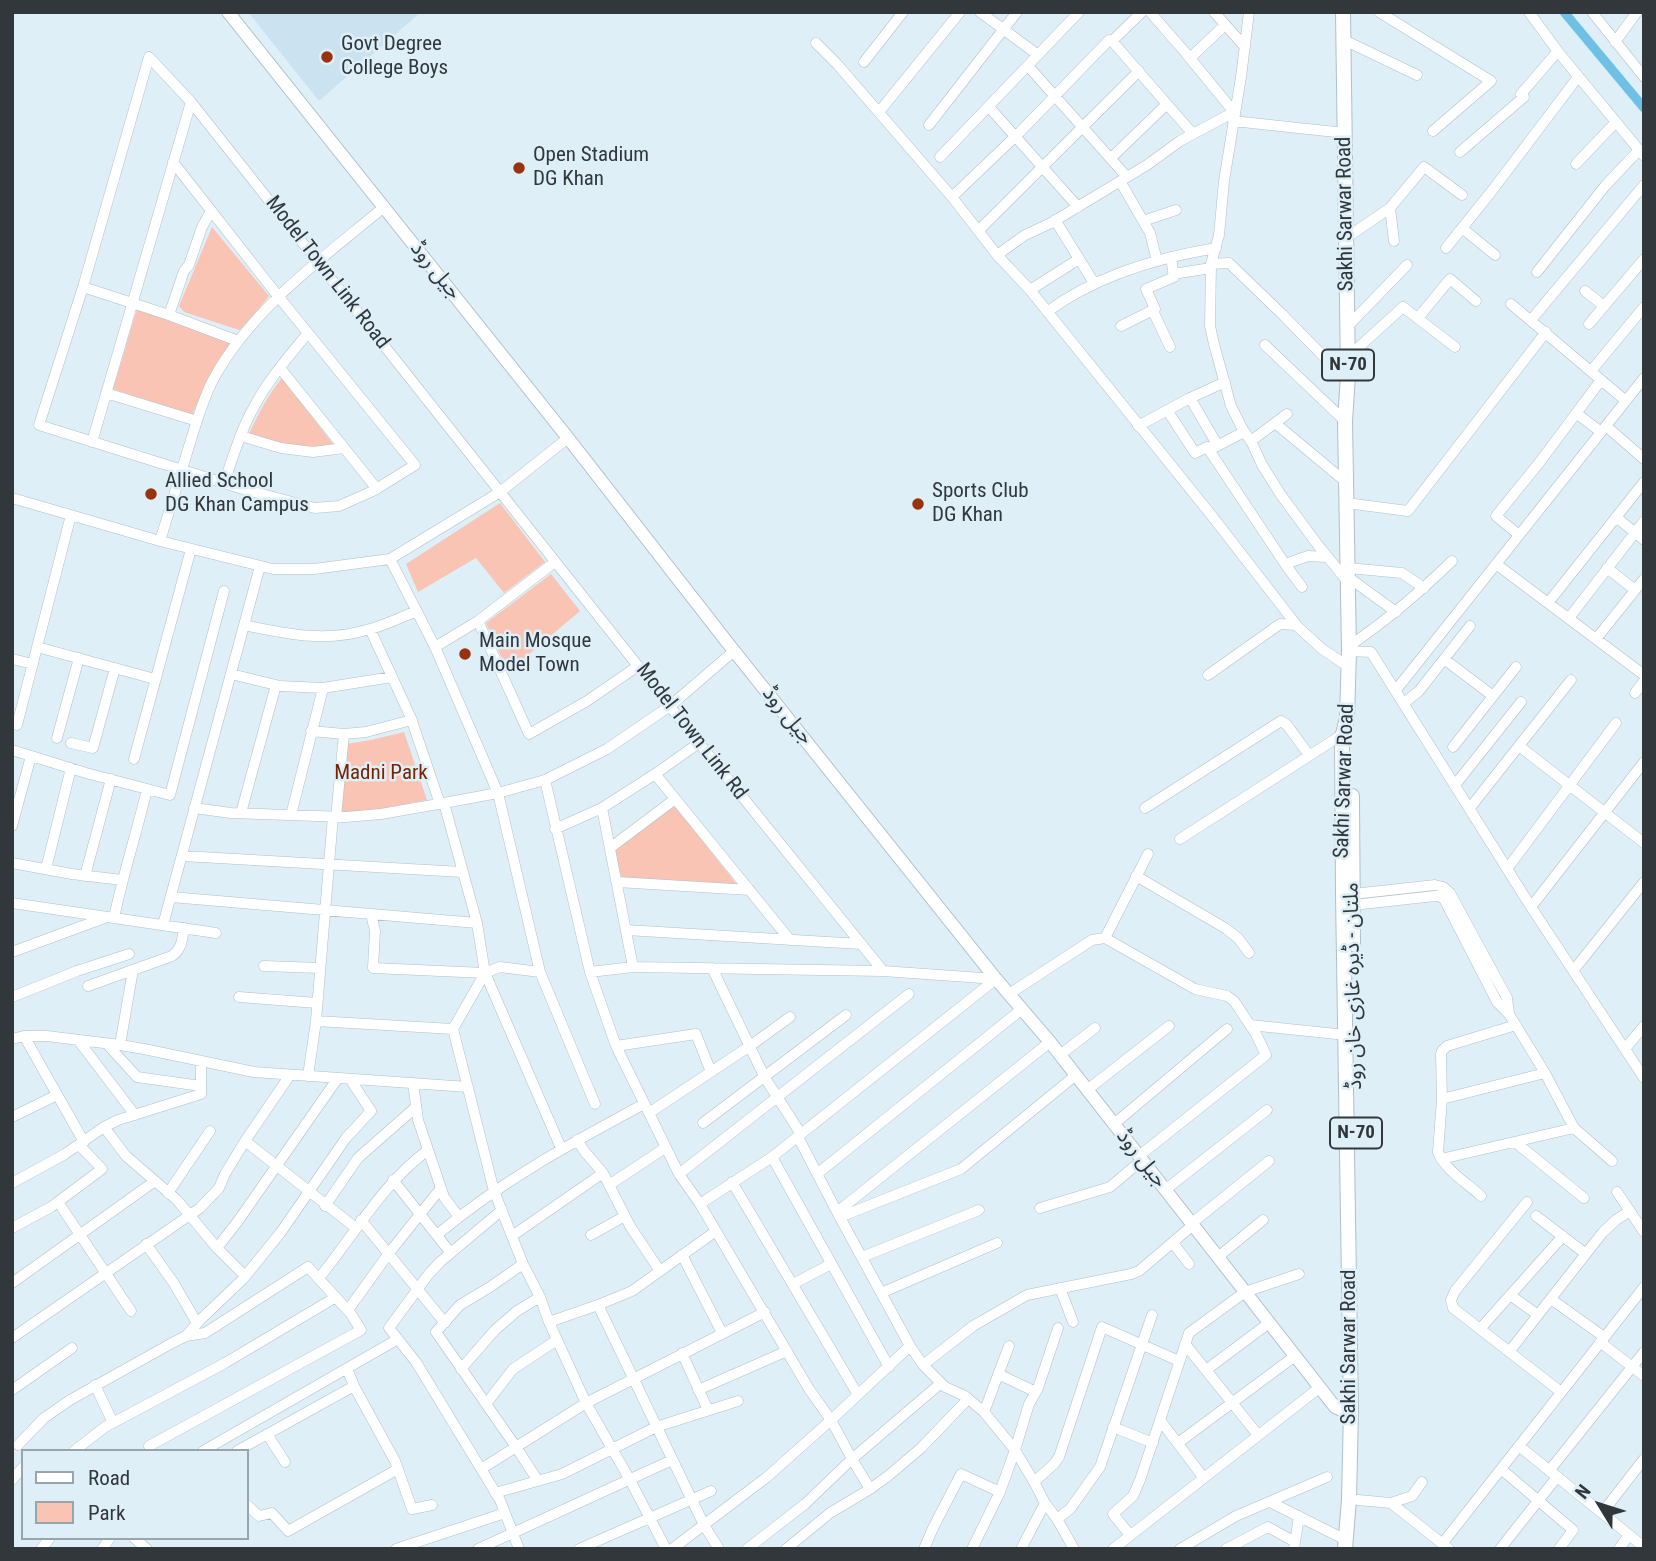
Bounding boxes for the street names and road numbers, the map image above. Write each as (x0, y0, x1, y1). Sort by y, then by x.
street label: Sakhi Sarwar Road (1332, 136, 1360, 292)
street label: Model Town Link Road (260, 192, 394, 354)
street label: جیل روڈ (404, 237, 466, 305)
road number: N-70 (1322, 350, 1374, 380)
street label: Model Town Link Rd (630, 659, 752, 805)
street label: جیل روڈ (756, 682, 818, 750)
street label: Sakhi Sarwar Road (1330, 703, 1360, 859)
street label: ملتان - ڈیرہ غازی خان روڈ (1340, 882, 1368, 1090)
road number: N-70 (1330, 1118, 1382, 1148)
street label: جیل روڈ (1110, 1125, 1172, 1193)
street label: Sakhi Sarwar Road (1337, 1270, 1363, 1424)

